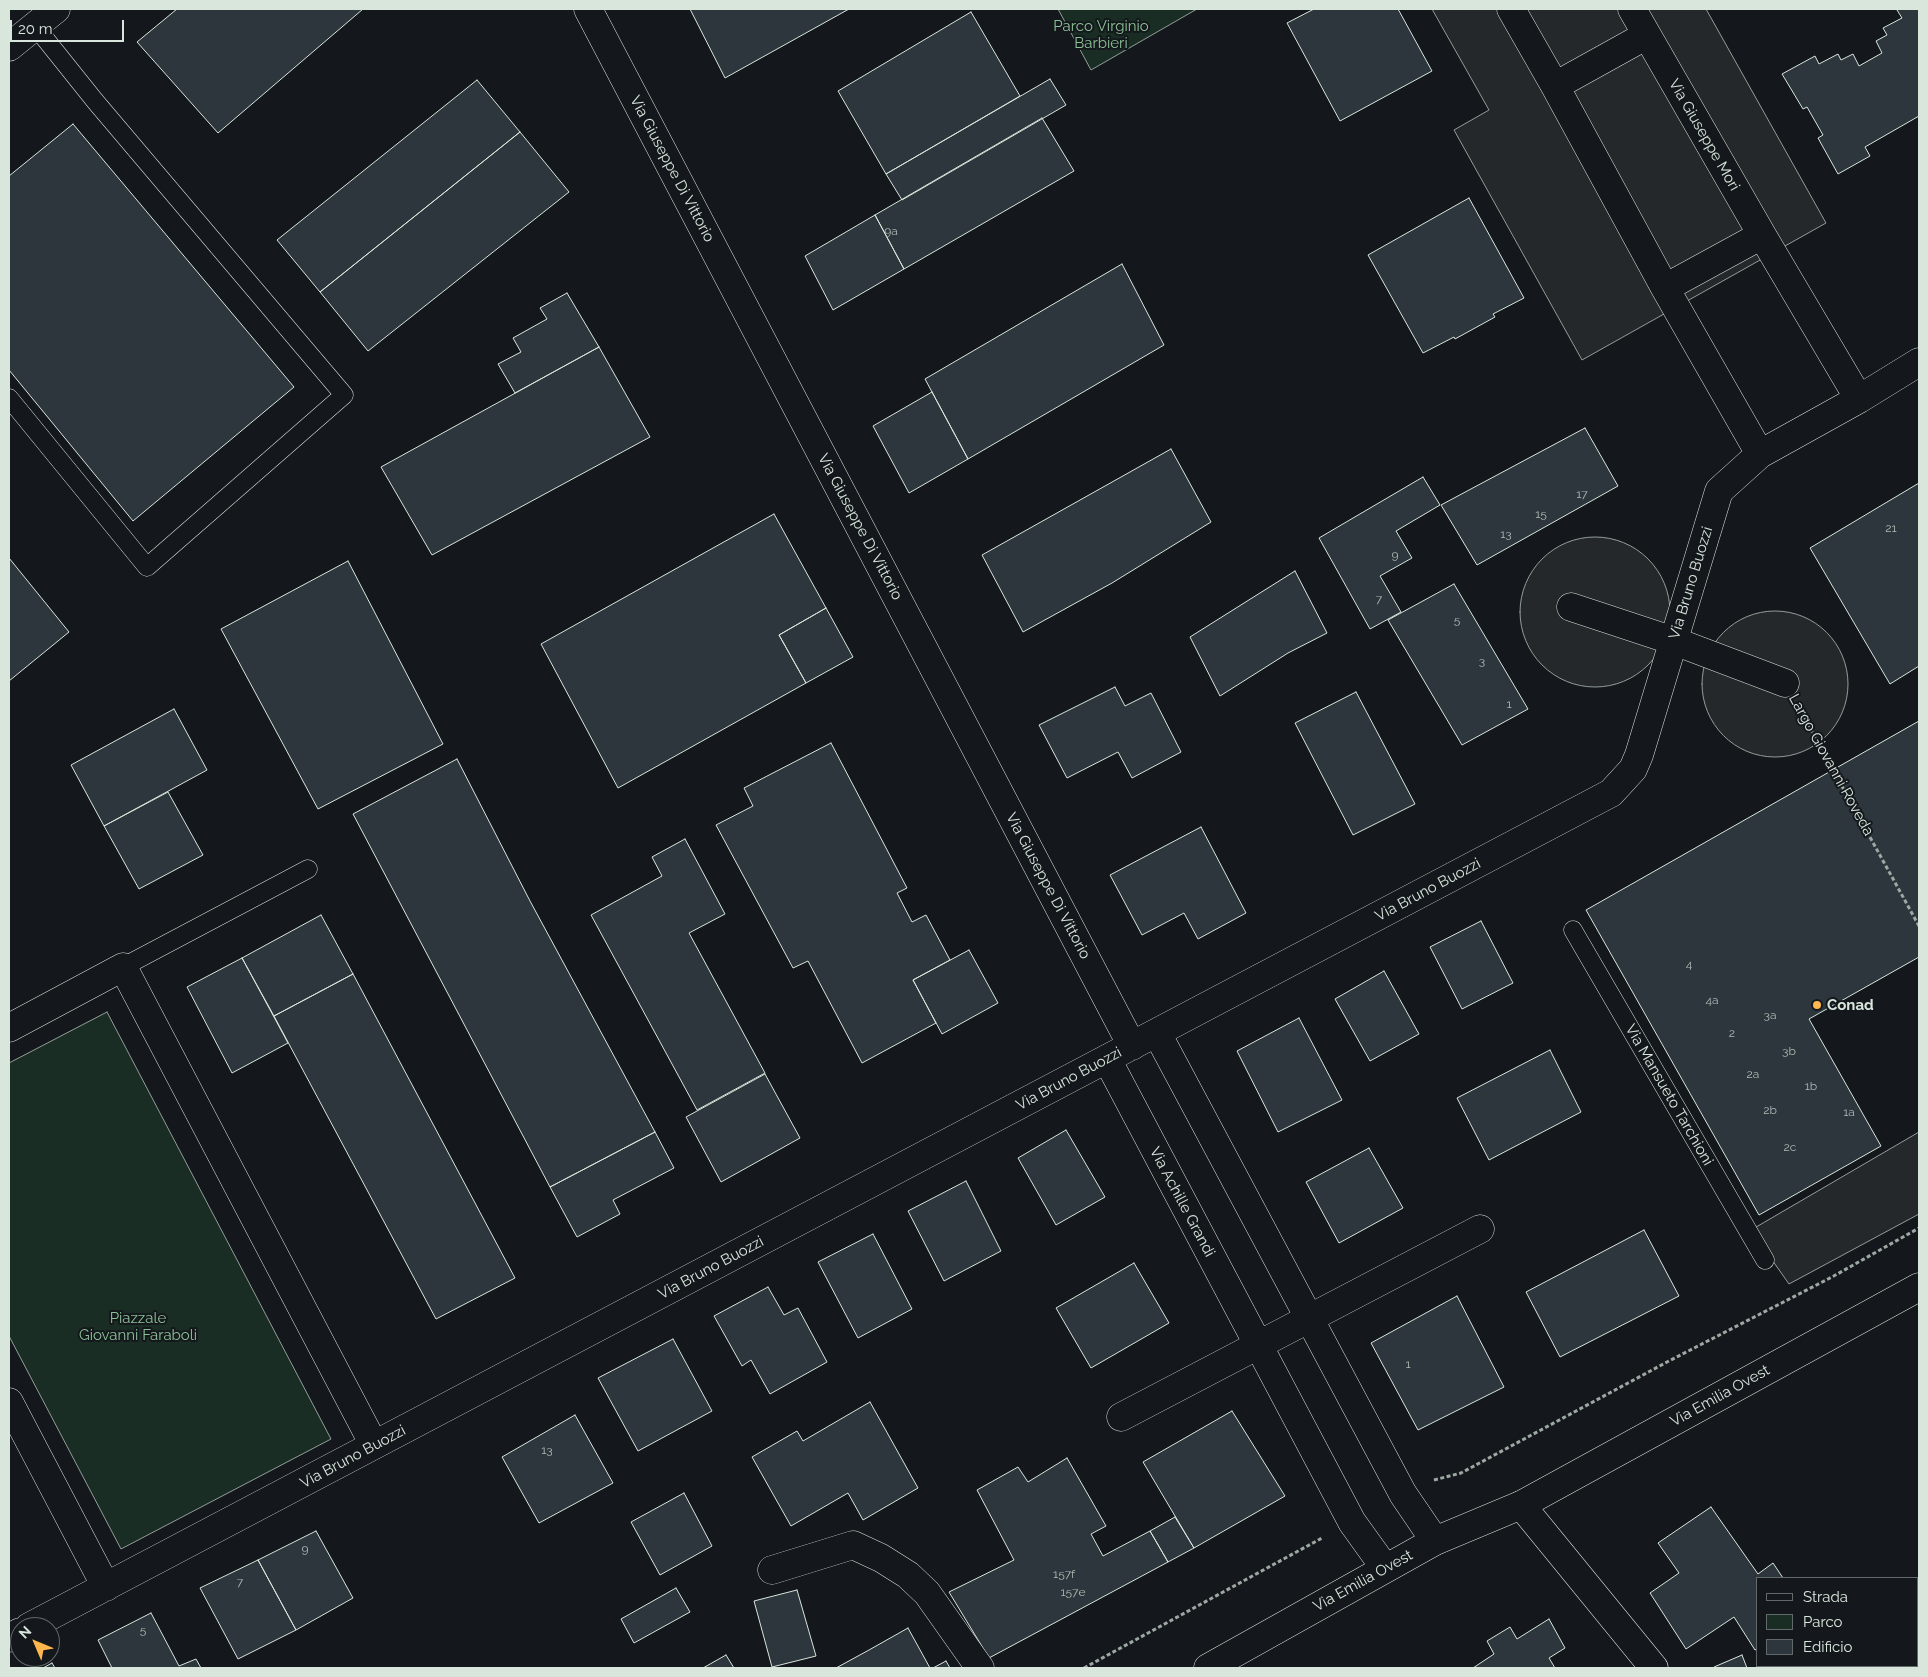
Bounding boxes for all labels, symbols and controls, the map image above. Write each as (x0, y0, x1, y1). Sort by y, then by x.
scale bar (12, 10, 126, 42)
park label: Parco Virginio Barbieri (1053, 17, 1149, 52)
text: 20 m (18, 20, 53, 38)
street label: Via Giuseppe Mori (1665, 76, 1743, 194)
street label: Via Giuseppe Di Vittorio (626, 93, 718, 245)
house number: 9a (884, 224, 898, 238)
street label: Via Giuseppe Di Vittorio (814, 451, 906, 603)
house number: 17 (1576, 487, 1588, 501)
house number: 15 (1535, 507, 1547, 521)
house number: 21 (1885, 521, 1897, 535)
street label: Via Bruno Buozzi (1665, 525, 1717, 641)
house number: 13 (1500, 527, 1512, 541)
house number: 9 (1391, 548, 1399, 562)
house number: 7 (1376, 592, 1382, 606)
house number: 5 (1454, 613, 1460, 627)
house number: 3 (1479, 654, 1485, 668)
street label: Largo Giovanni Roveda (1784, 691, 1878, 839)
house number: 1 (1506, 697, 1512, 711)
street label: Via Giuseppe Di Vittorio (1002, 810, 1094, 962)
street label: Via Bruno Buozzi (1372, 855, 1484, 925)
house number: 4 (1686, 957, 1692, 971)
house number: 4a (1705, 993, 1719, 1007)
place label: Conad (1827, 996, 1874, 1014)
marker: Conad (1811, 999, 1823, 1011)
house number: 3a (1764, 1008, 1776, 1022)
street label: Via Mansueto Tarchioni (1621, 1021, 1717, 1169)
house number: 2 (1729, 1026, 1735, 1040)
street label: Via Bruno Buozzi (1013, 1044, 1125, 1114)
house number: 3b (1782, 1044, 1796, 1058)
house number: 2a (1747, 1067, 1759, 1081)
house number: 1b (1805, 1079, 1817, 1093)
house number: 2b (1763, 1103, 1777, 1117)
house number: 1a (1843, 1105, 1855, 1119)
house number: 2c (1784, 1140, 1796, 1154)
street label: Via Achille Grandi (1145, 1144, 1219, 1260)
street label: Via Bruno Buozzi (655, 1233, 767, 1303)
park label: Piazzale Giovanni Faraboli (79, 1309, 197, 1344)
house number: 1 (1405, 1357, 1411, 1371)
street label: Via Emilia Ovest (1667, 1361, 1773, 1431)
street label: Via Bruno Buozzi (297, 1422, 409, 1492)
house number: 13 (541, 1443, 553, 1457)
house number: 9 (301, 1542, 309, 1556)
street label: Via Emilia Ovest (1310, 1546, 1416, 1616)
house number: 157f (1053, 1567, 1075, 1581)
house number: 7 (237, 1575, 243, 1589)
legend (1756, 1577, 1918, 1667)
house number: 157e (1060, 1585, 1086, 1599)
text: Strada (1803, 1588, 1848, 1606)
text: Parco (1803, 1613, 1843, 1631)
north arrow (10, 1617, 60, 1667)
text: N (16, 1623, 35, 1642)
house number: 5 (140, 1623, 146, 1637)
text: Edificio (1803, 1638, 1853, 1656)

